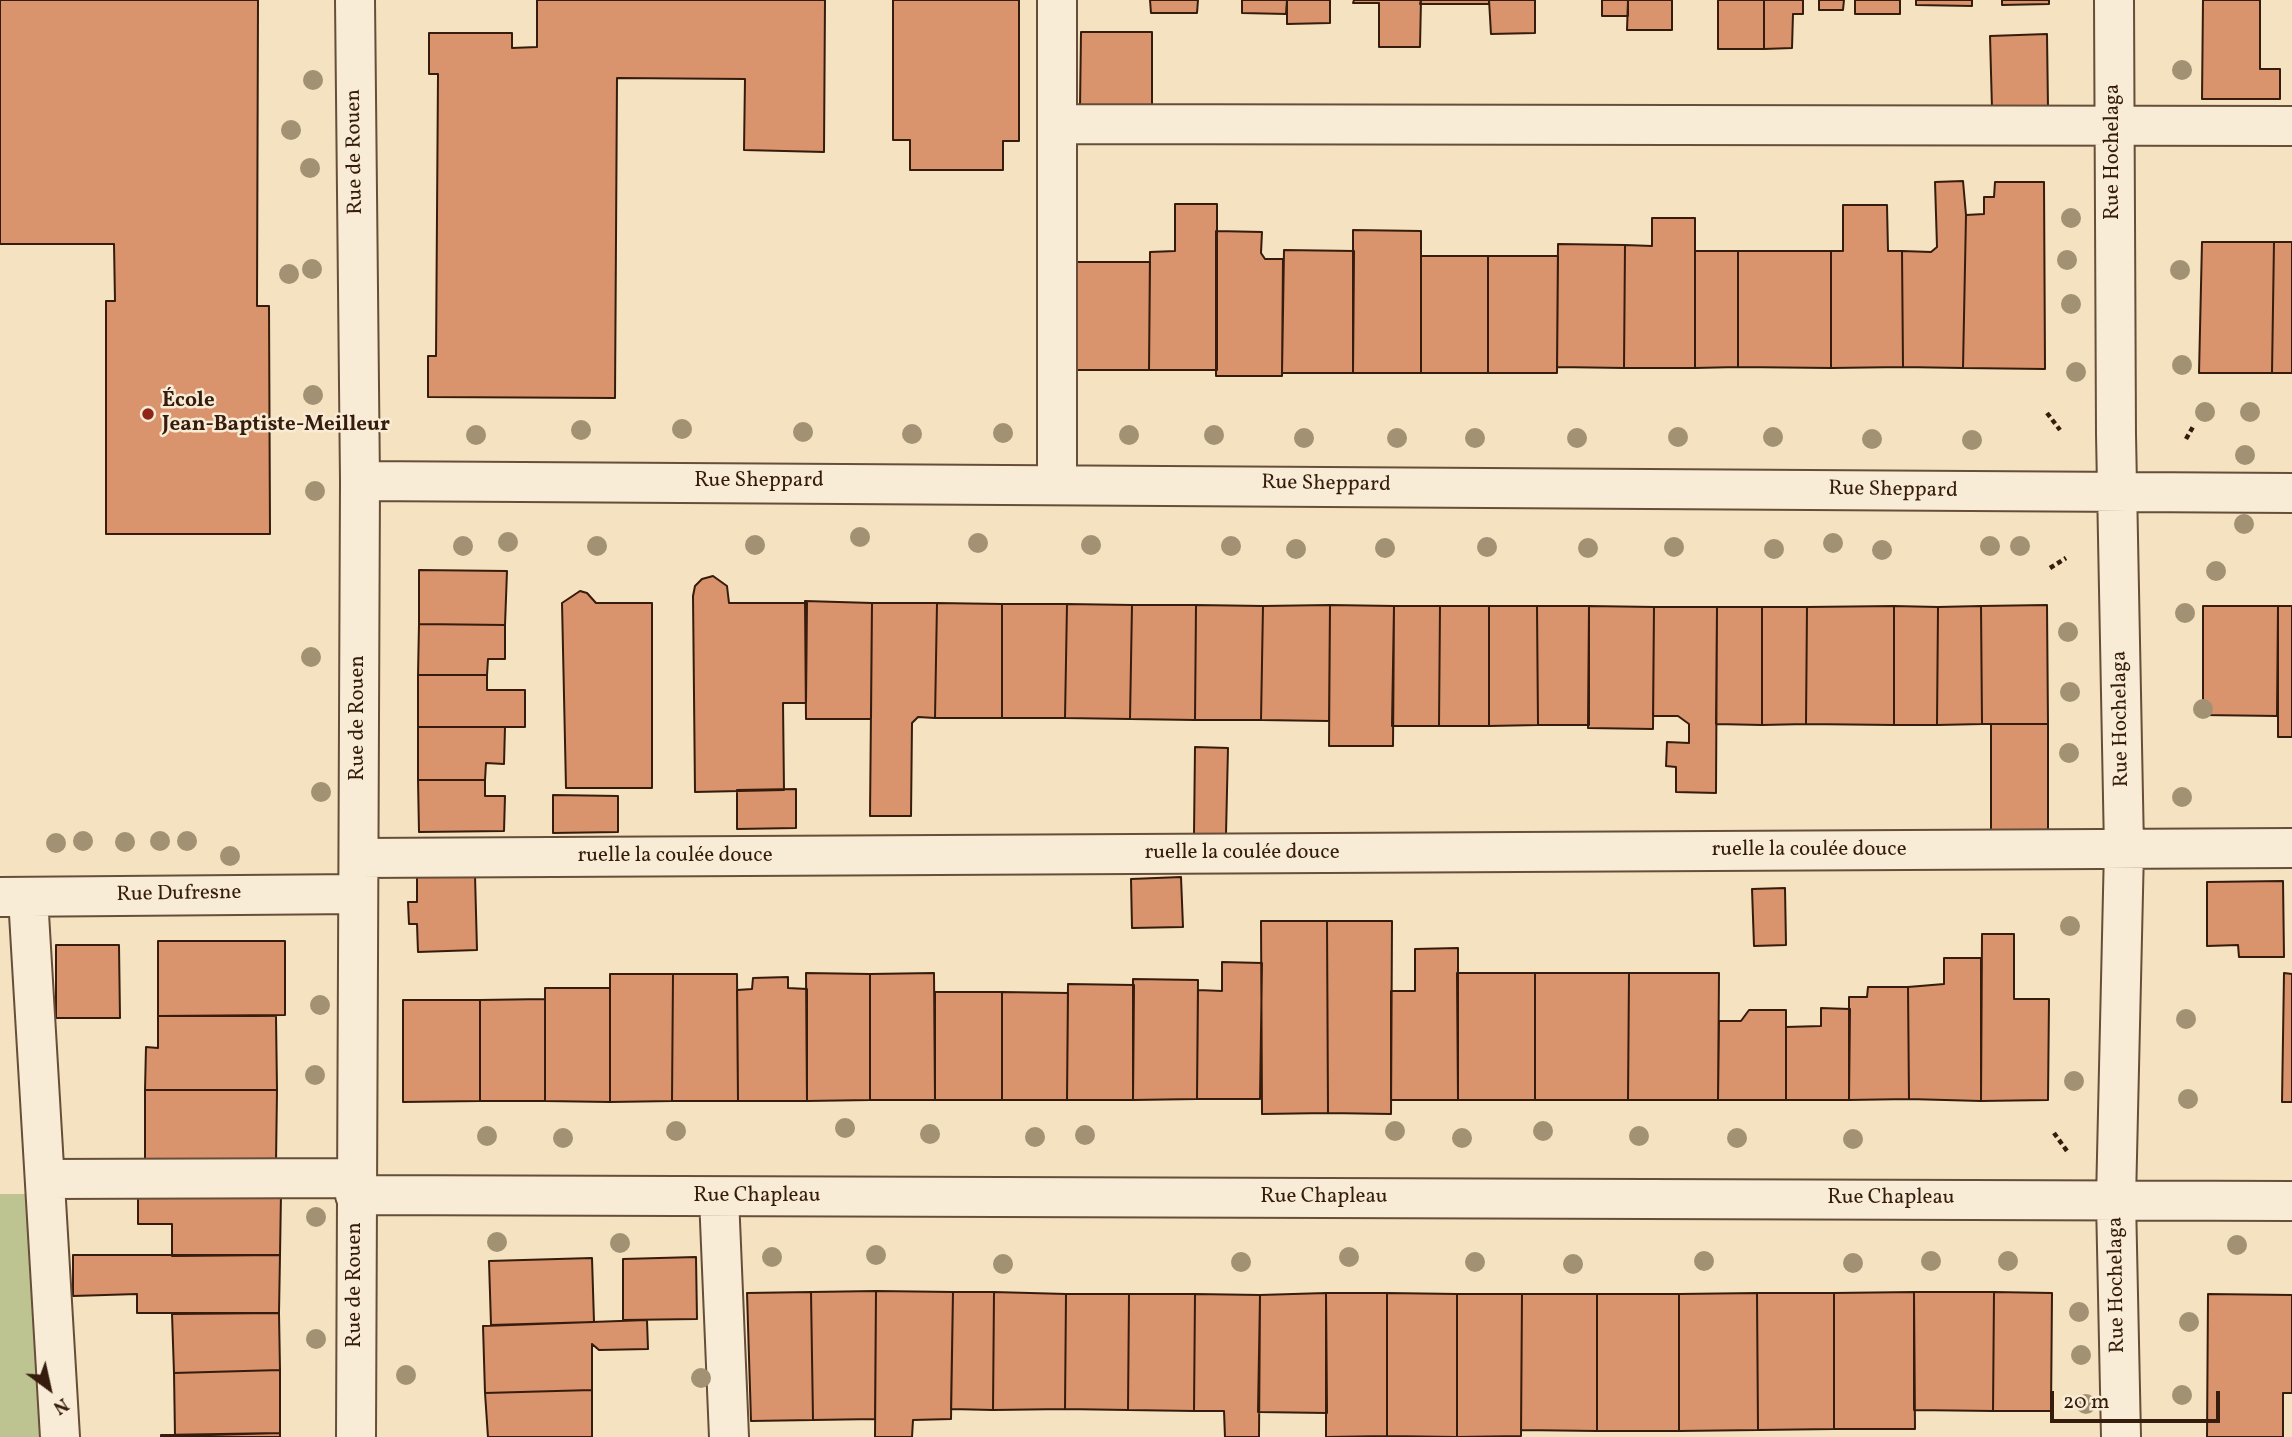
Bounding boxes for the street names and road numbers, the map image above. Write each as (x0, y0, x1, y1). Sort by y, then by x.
street label: Rue Hochelaga (2101, 84, 2127, 220)
street label: Rue de Rouen (342, 89, 370, 215)
street label: Rue Sheppard (694, 469, 824, 495)
street label: Rue Sheppard (1261, 471, 1391, 499)
street label: Rue Sheppard (1828, 477, 1958, 505)
street label: Rue Hochelaga (2108, 650, 2136, 788)
street label: Rue de Rouen (346, 655, 372, 781)
street label: ruelle la coulée douce (1711, 838, 1907, 864)
street label: ruelle la coulée douce (1144, 841, 1340, 867)
street label: ruelle la coulée douce (577, 844, 773, 870)
street label: Rue Dufresne (116, 881, 242, 909)
street label: Rue Chapleau (693, 1184, 821, 1210)
street label: Rue Chapleau (1260, 1185, 1388, 1211)
street label: Rue Chapleau (1827, 1186, 1955, 1212)
street label: Rue Hochelaga (2104, 1216, 2132, 1354)
street label: Rue de Rouen (343, 1222, 369, 1348)

